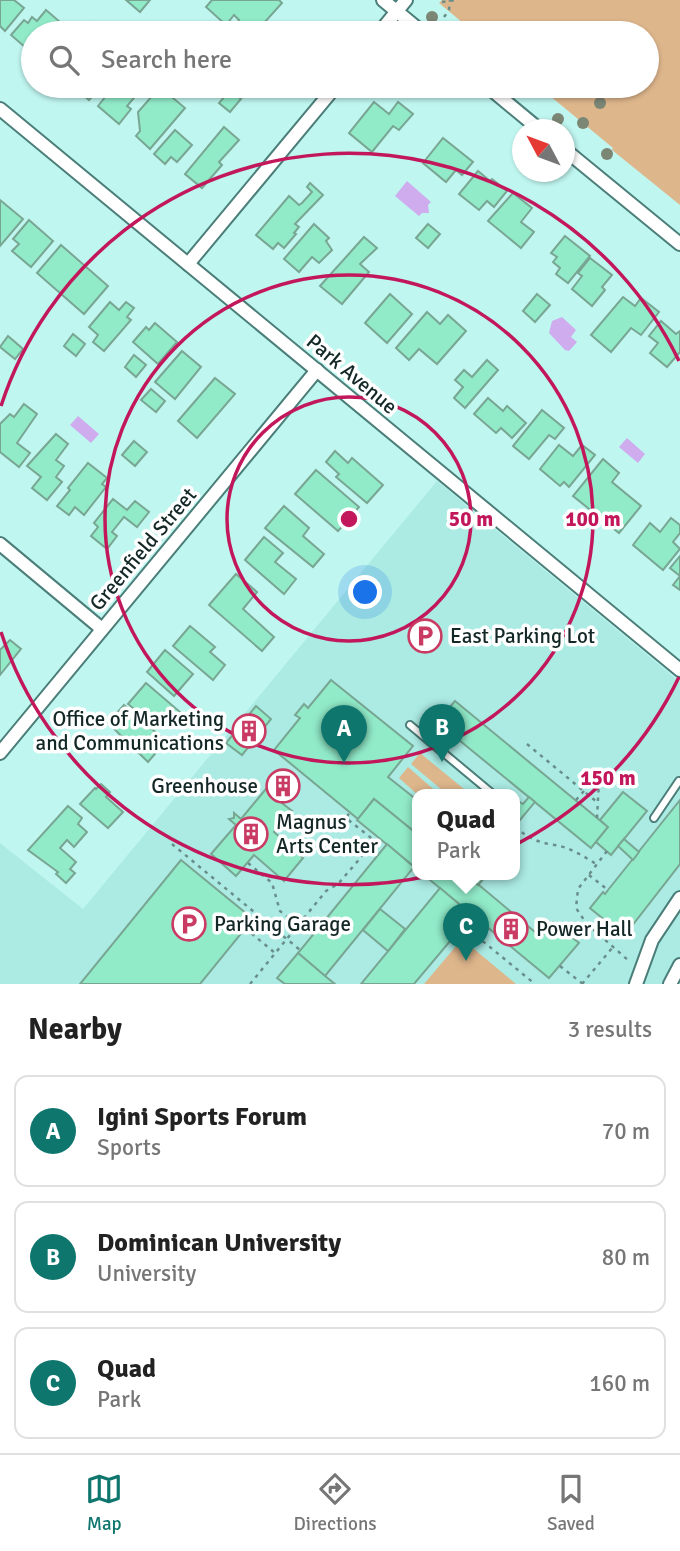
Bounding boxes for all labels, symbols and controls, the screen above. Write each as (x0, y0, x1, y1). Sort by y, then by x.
search box (21, 21, 659, 98)
icon: search (45, 41, 83, 79)
text: Search here (101, 44, 232, 76)
north arrow (512, 119, 575, 182)
street label: Park Avenue (301, 328, 403, 420)
street label: Greenfield Street (84, 482, 202, 616)
text: 50 m (449, 506, 493, 532)
text: 100 m (565, 506, 621, 532)
centre of rings (337, 507, 361, 531)
your location (348, 575, 382, 609)
parking icon: East Parking Lot (406, 617, 444, 655)
place label: East Parking Lot (450, 623, 595, 649)
pin: B (419, 704, 465, 762)
pin: A (321, 705, 367, 763)
place label: Office of Marketing and Communications (36, 706, 224, 756)
building icon: Office of Marketing and Communications (230, 712, 268, 750)
text: 150 m (580, 765, 636, 791)
building icon: Greenhouse (264, 767, 302, 805)
place label: Greenhouse (151, 773, 258, 799)
popup (412, 789, 520, 880)
text: Quad (437, 804, 495, 836)
place label: Magnus Arts Center (276, 809, 378, 859)
building icon: Magnus Arts Center (232, 815, 270, 853)
text: Park (437, 836, 481, 865)
pin: C (443, 903, 489, 961)
parking icon: Parking Garage (170, 905, 208, 943)
building icon: Power Hall (492, 910, 530, 948)
place label: Parking Garage (214, 911, 351, 937)
place label: Power Hall (536, 916, 633, 942)
text: Nearby (28, 1011, 122, 1048)
text: 3 results (568, 1015, 652, 1044)
text: Igini Sports Forum (97, 1101, 307, 1133)
text: A (46, 1117, 60, 1146)
text: 70 m (602, 1117, 650, 1146)
text: Sports (97, 1133, 161, 1162)
text: Dominican University (97, 1227, 341, 1259)
text: B (46, 1243, 60, 1272)
text: 80 m (602, 1243, 650, 1272)
text: University (97, 1259, 196, 1288)
text: Quad (97, 1353, 156, 1385)
text: C (46, 1369, 60, 1398)
text: 160 m (589, 1369, 650, 1398)
text: Park (97, 1385, 141, 1414)
tab: Map (85, 1470, 123, 1536)
tab: Directions (294, 1470, 377, 1536)
tab: Saved (547, 1470, 595, 1536)

